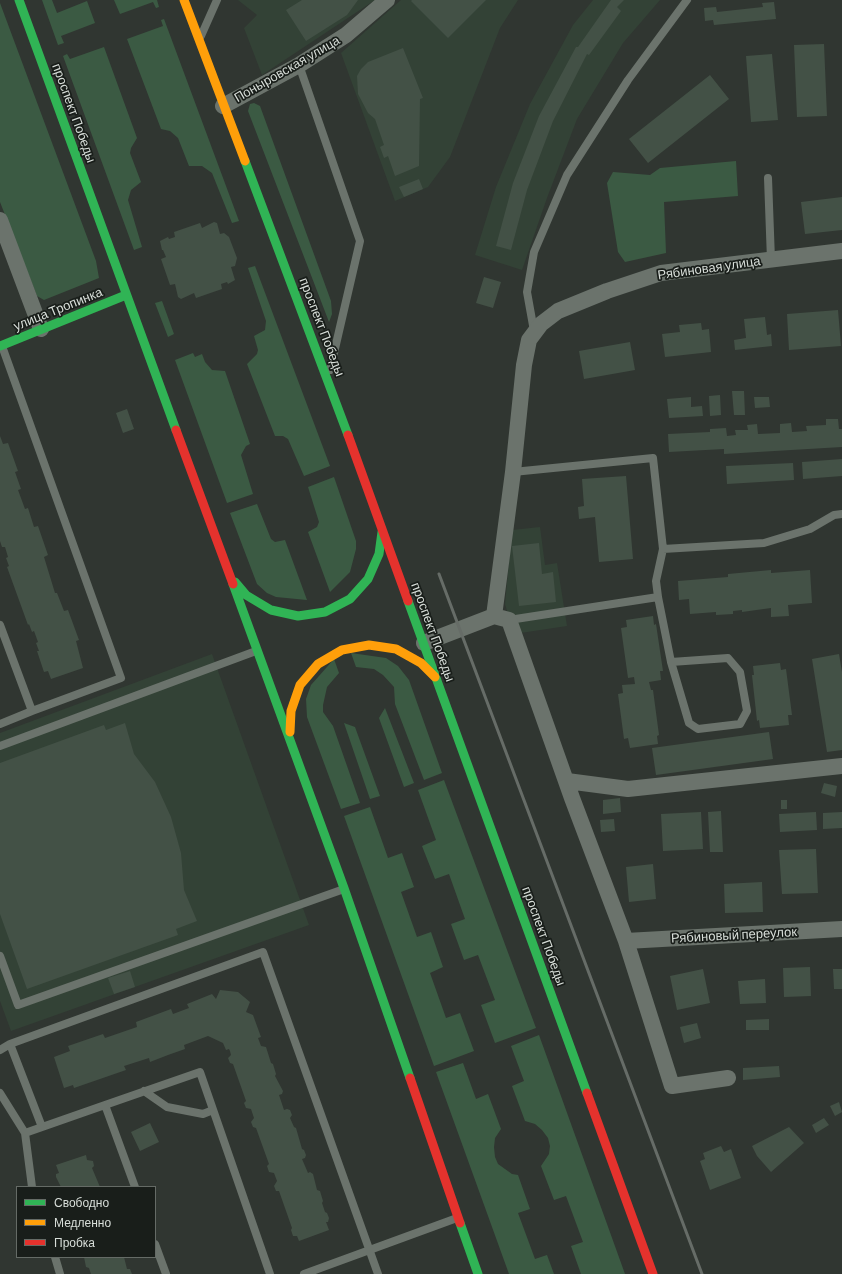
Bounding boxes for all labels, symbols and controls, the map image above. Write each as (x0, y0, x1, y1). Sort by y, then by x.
street label: Поныровская улица (231, 32, 343, 106)
street label: проспект Победы (49, 61, 99, 165)
street label: Рябиновая улица (657, 253, 761, 283)
street label: проспект Победы (296, 275, 348, 379)
street label: улица Тропинка (11, 284, 105, 334)
street label: проспект Победы (408, 580, 458, 684)
street label: проспект Победы (519, 884, 569, 988)
street label: Рябиновый переулок (671, 924, 797, 946)
legend (16, 1186, 156, 1258)
text: Свободно (54, 1195, 109, 1209)
text: Медленно (54, 1215, 111, 1229)
text: Пробка (54, 1235, 95, 1249)

